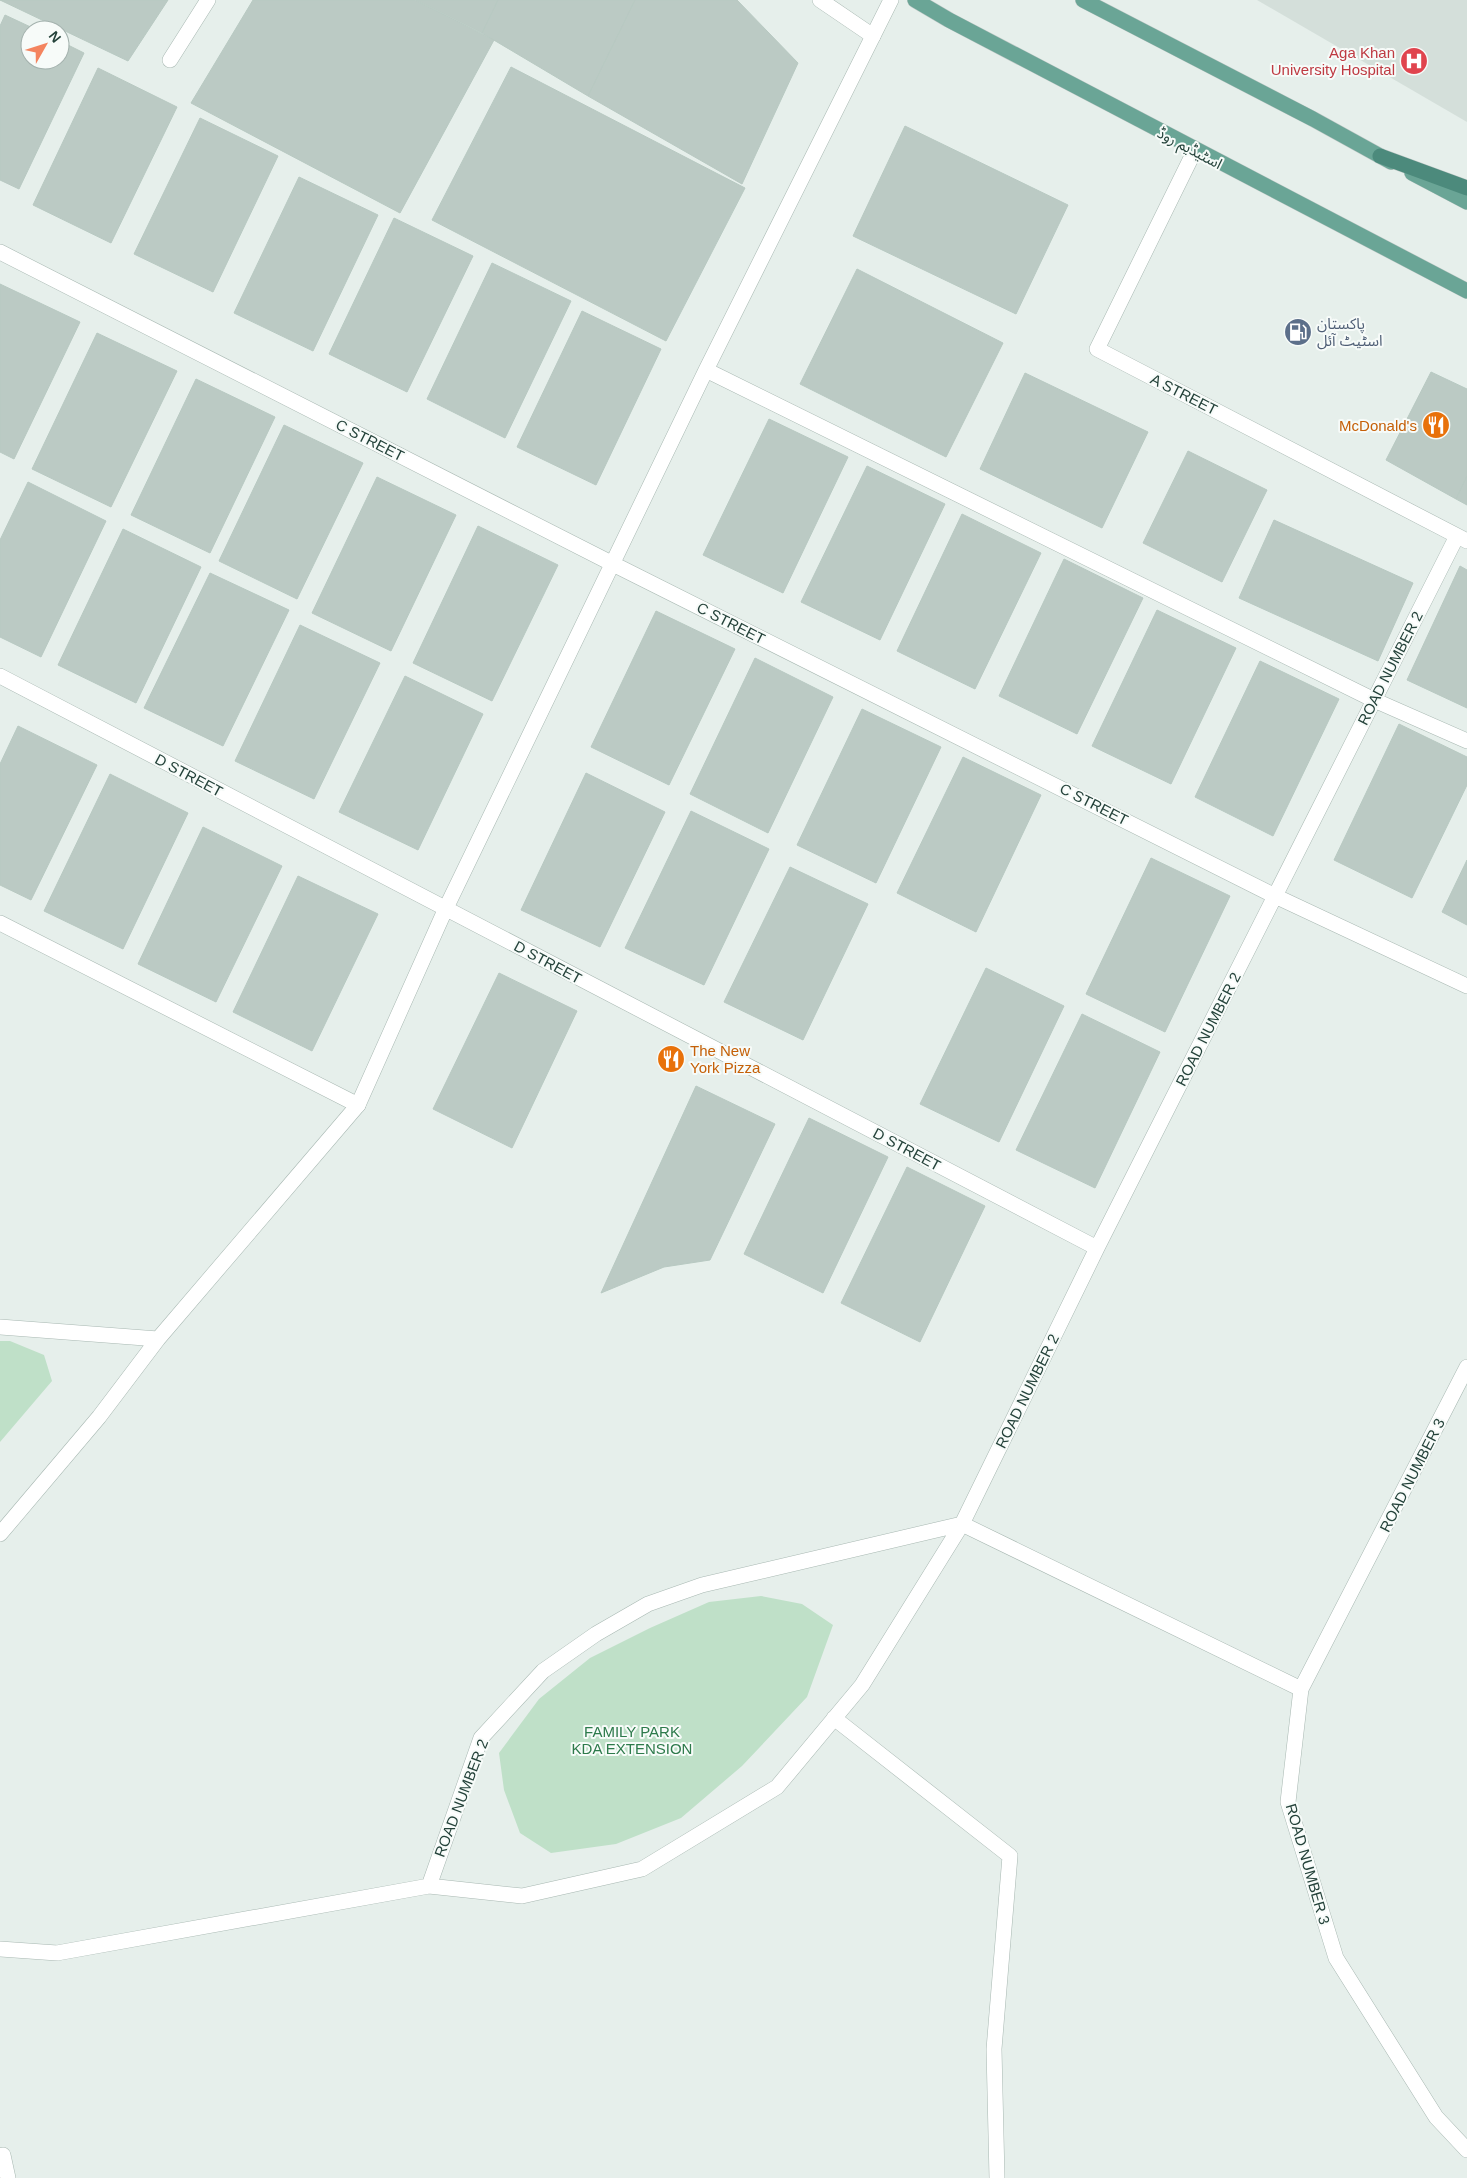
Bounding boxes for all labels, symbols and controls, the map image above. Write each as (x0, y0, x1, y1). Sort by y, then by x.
north arrow (20, 20, 70, 70)
text: N (46, 28, 65, 46)
place label: Aga Khan University Hospital (1271, 44, 1395, 78)
hospital icon: Aga Khan University Hospital (1399, 46, 1429, 76)
street label: اسٹیڈیم روڈ (1153, 124, 1225, 175)
place label: پاکستان اسٹیٹ آئل (1317, 315, 1383, 350)
fuel station icon: پاکستان اسٹیٹ آئل (1283, 317, 1313, 347)
street label: A STREET (1148, 370, 1220, 418)
restaurant icon: McDonald's (1421, 410, 1451, 440)
street label: C STREET (333, 416, 407, 464)
place label: McDonald's (1339, 417, 1417, 434)
street label: C STREET (694, 599, 768, 647)
street label: ROAD NUMBER 2 (1354, 608, 1426, 728)
street label: D STREET (152, 750, 226, 800)
street label: C STREET (1057, 780, 1131, 828)
street label: D STREET (511, 937, 585, 987)
street label: ROAD NUMBER 2 (1172, 969, 1244, 1089)
place label: The New York Pizza (690, 1042, 761, 1076)
restaurant icon: The New York Pizza (656, 1044, 686, 1074)
street label: D STREET (870, 1124, 944, 1174)
street label: ROAD NUMBER 2 (992, 1331, 1062, 1451)
street label: ROAD NUMBER 3 (1376, 1415, 1448, 1535)
park label: FAMILY PARK KDA EXTENSION (572, 1723, 692, 1757)
street label: ROAD NUMBER 2 (431, 1737, 491, 1859)
street label: ROAD NUMBER 3 (1283, 1802, 1333, 1926)

